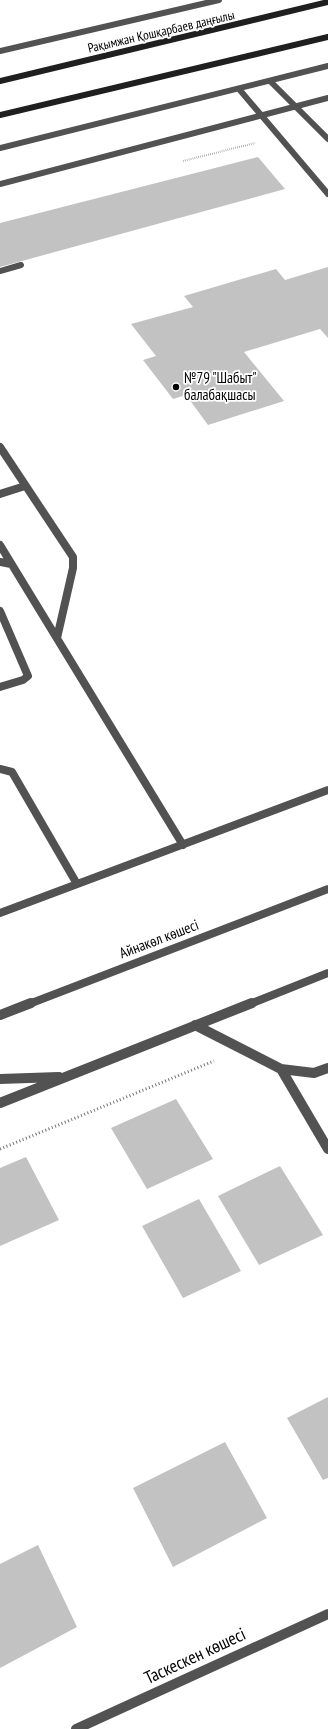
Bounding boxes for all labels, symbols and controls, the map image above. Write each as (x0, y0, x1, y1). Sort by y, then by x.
street label: Рақымжан Қошқарбаев даңғылы (86, 6, 236, 57)
place label: №79 "Шабыт" балабақшасы (184, 368, 257, 404)
marker: №79 "Шабыт" балабақшасы (171, 382, 181, 392)
street label: Айнакөл көшесі (116, 915, 201, 962)
street label: Таскескен көшесі (140, 1622, 249, 1689)

